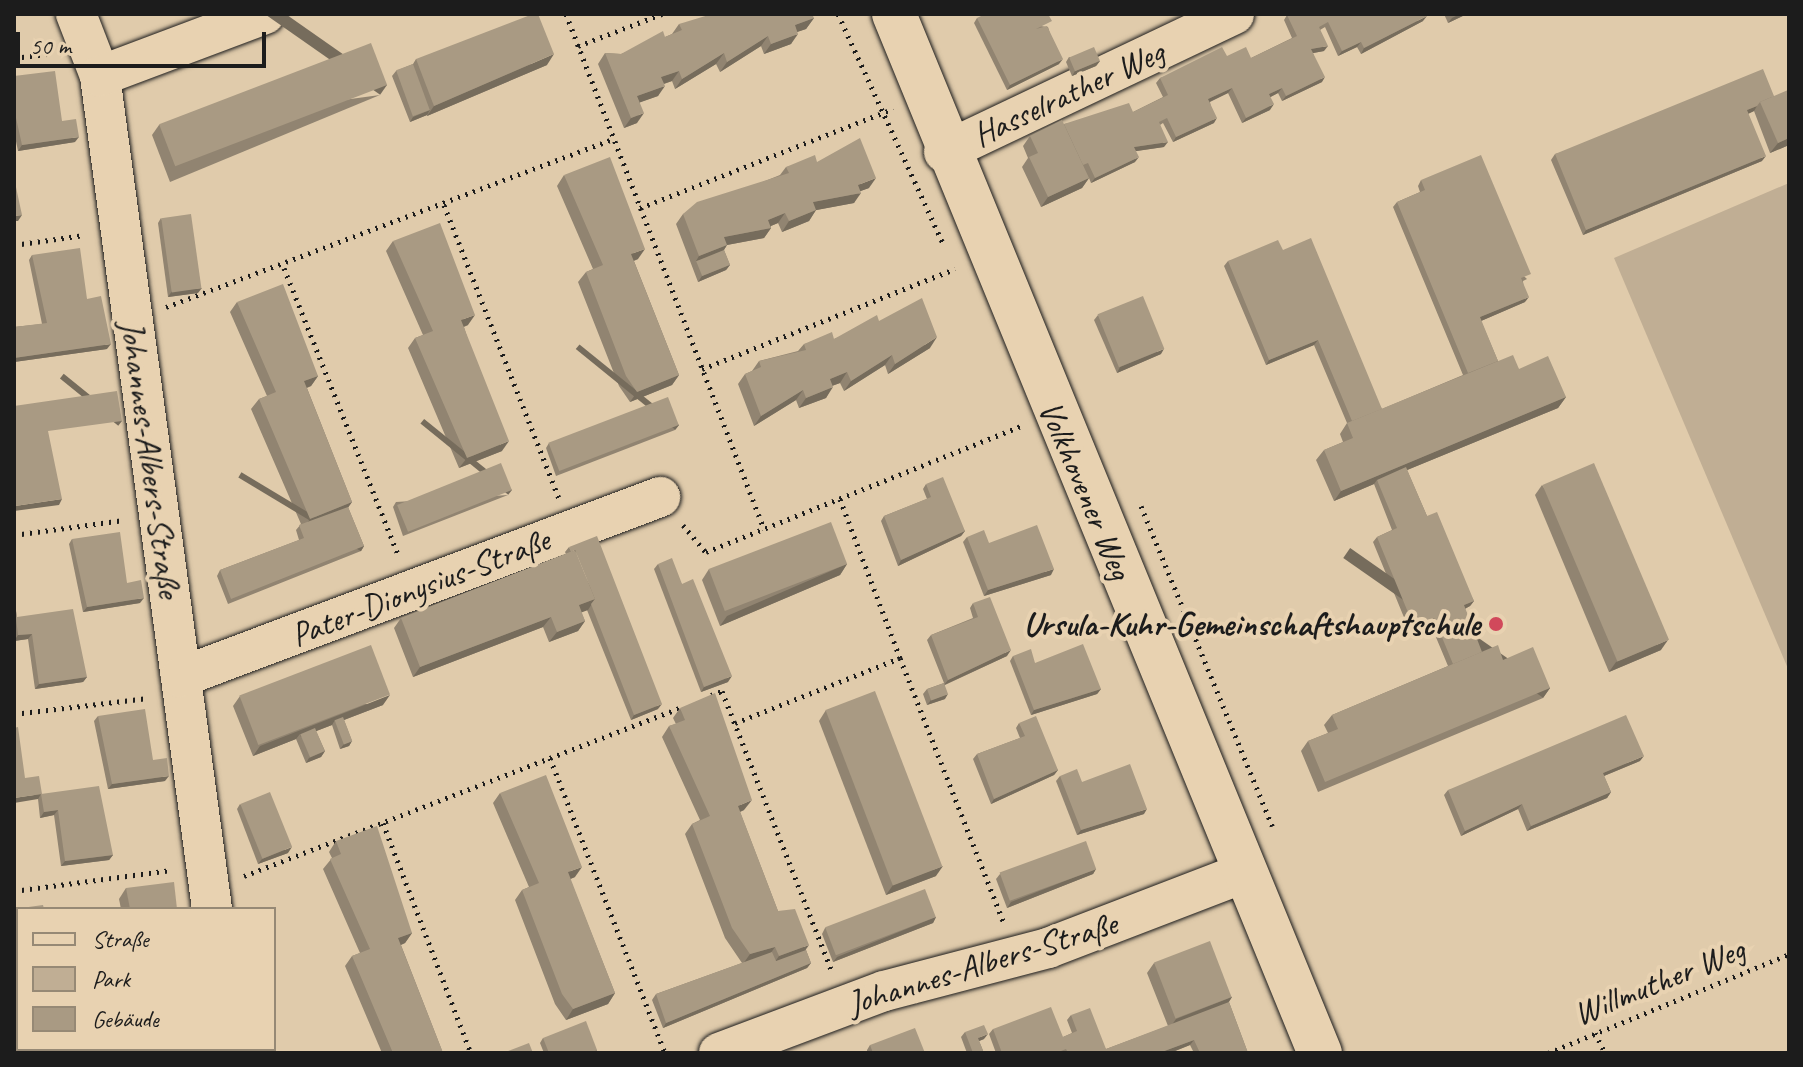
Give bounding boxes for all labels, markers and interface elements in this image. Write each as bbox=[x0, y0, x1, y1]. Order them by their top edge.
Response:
scale bar bbox=[20, 16, 270, 66]
text: 50 m bbox=[30, 31, 71, 61]
street label: Hasselrather Weg bbox=[966, 31, 1170, 155]
street label: Johannes-Albers-Straße bbox=[111, 318, 191, 600]
street label: Volkhovener Weg bbox=[1030, 394, 1142, 586]
street label: Pater-Dionysius-Straße bbox=[285, 519, 555, 655]
place label: Ursula-Kuhr-Gemeinschaftshauptschule bbox=[1023, 604, 1480, 644]
marker: Ursula-Kuhr-Gemeinschaftshauptschule bbox=[1487, 615, 1505, 633]
street label: Johannes-Albers-Straße bbox=[842, 903, 1122, 1023]
legend bbox=[16, 907, 276, 1051]
text: Straße bbox=[92, 924, 149, 954]
street label: Willmuther Weg bbox=[1567, 928, 1751, 1034]
text: Park bbox=[92, 964, 130, 994]
text: Gebäude bbox=[92, 1004, 159, 1034]

